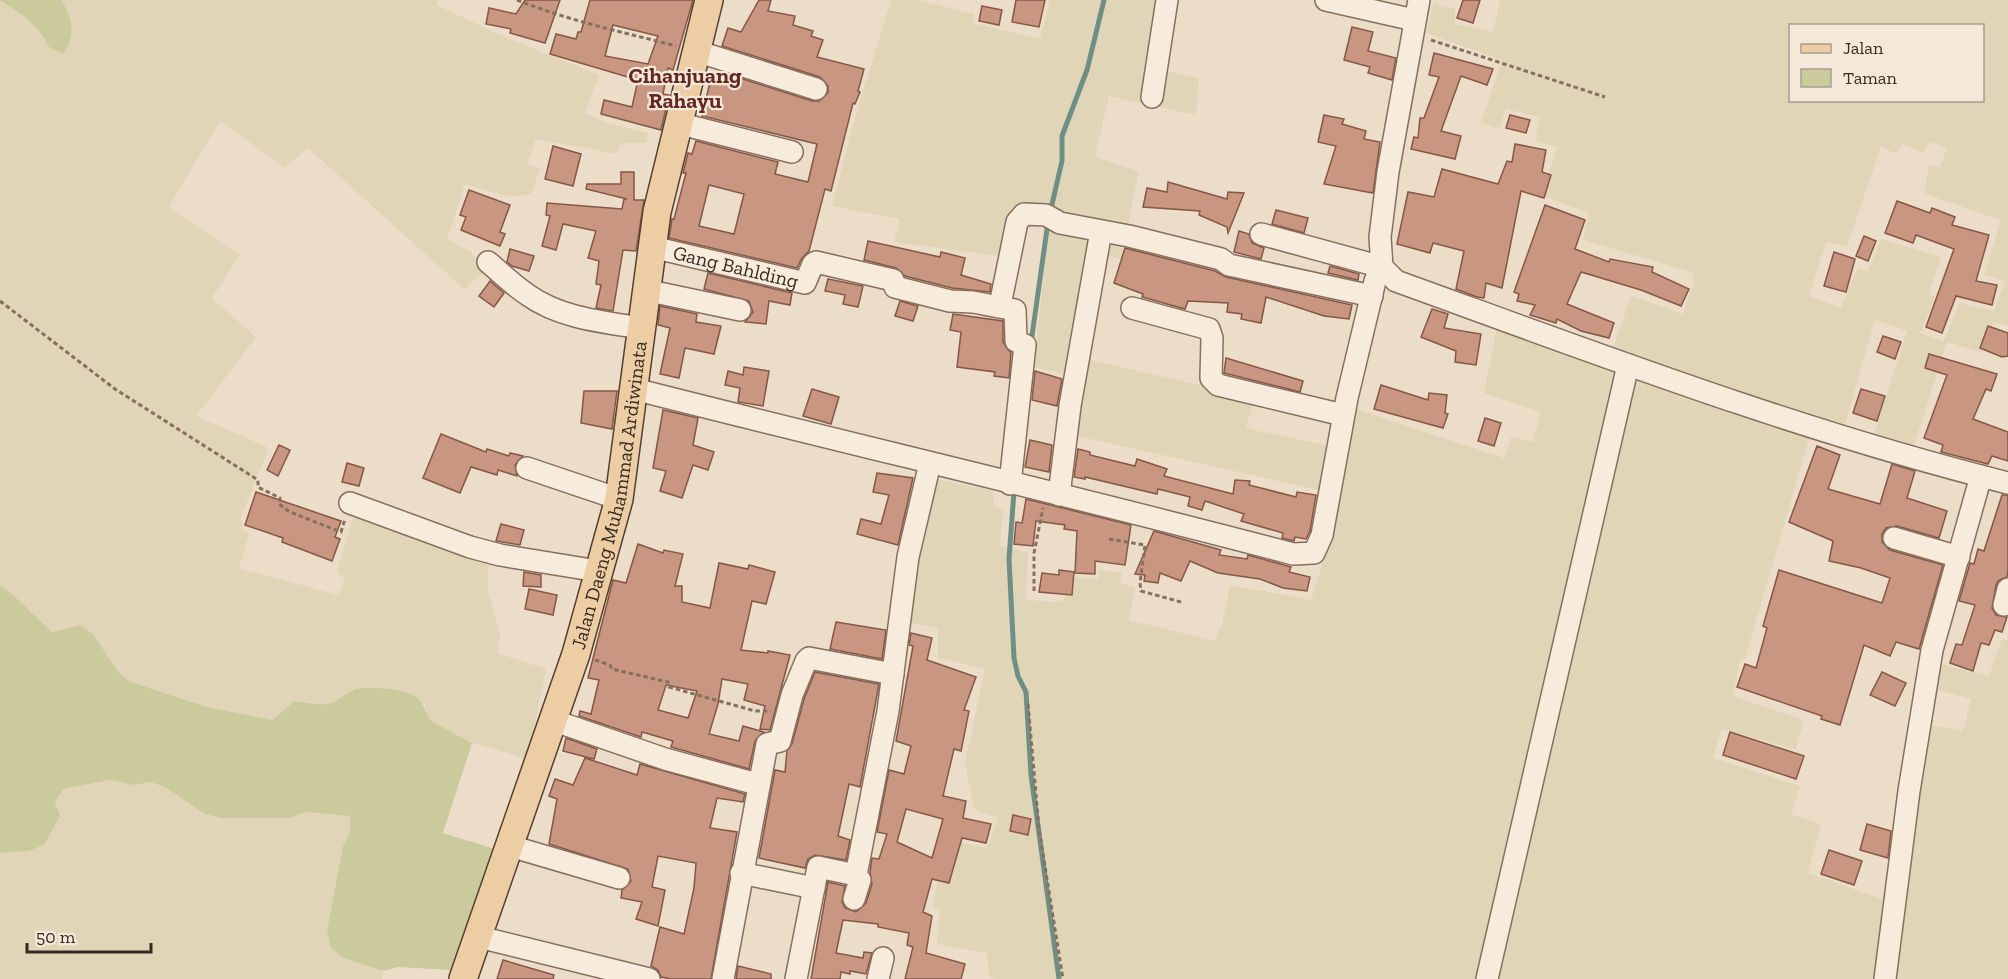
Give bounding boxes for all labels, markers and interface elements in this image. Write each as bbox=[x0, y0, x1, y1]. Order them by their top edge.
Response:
legend bbox=[1789, 24, 1984, 102]
text: Jalan bbox=[1843, 37, 1884, 59]
district label: Cihanjuang Rahayu bbox=[629, 62, 742, 114]
text: Taman bbox=[1843, 67, 1898, 89]
street label: Gang Bahlding bbox=[671, 240, 801, 293]
street label: Jalan Daeng Muhammad Ardiwinata bbox=[566, 339, 652, 652]
scale bar bbox=[27, 916, 152, 954]
text: 50 m bbox=[36, 926, 76, 948]

